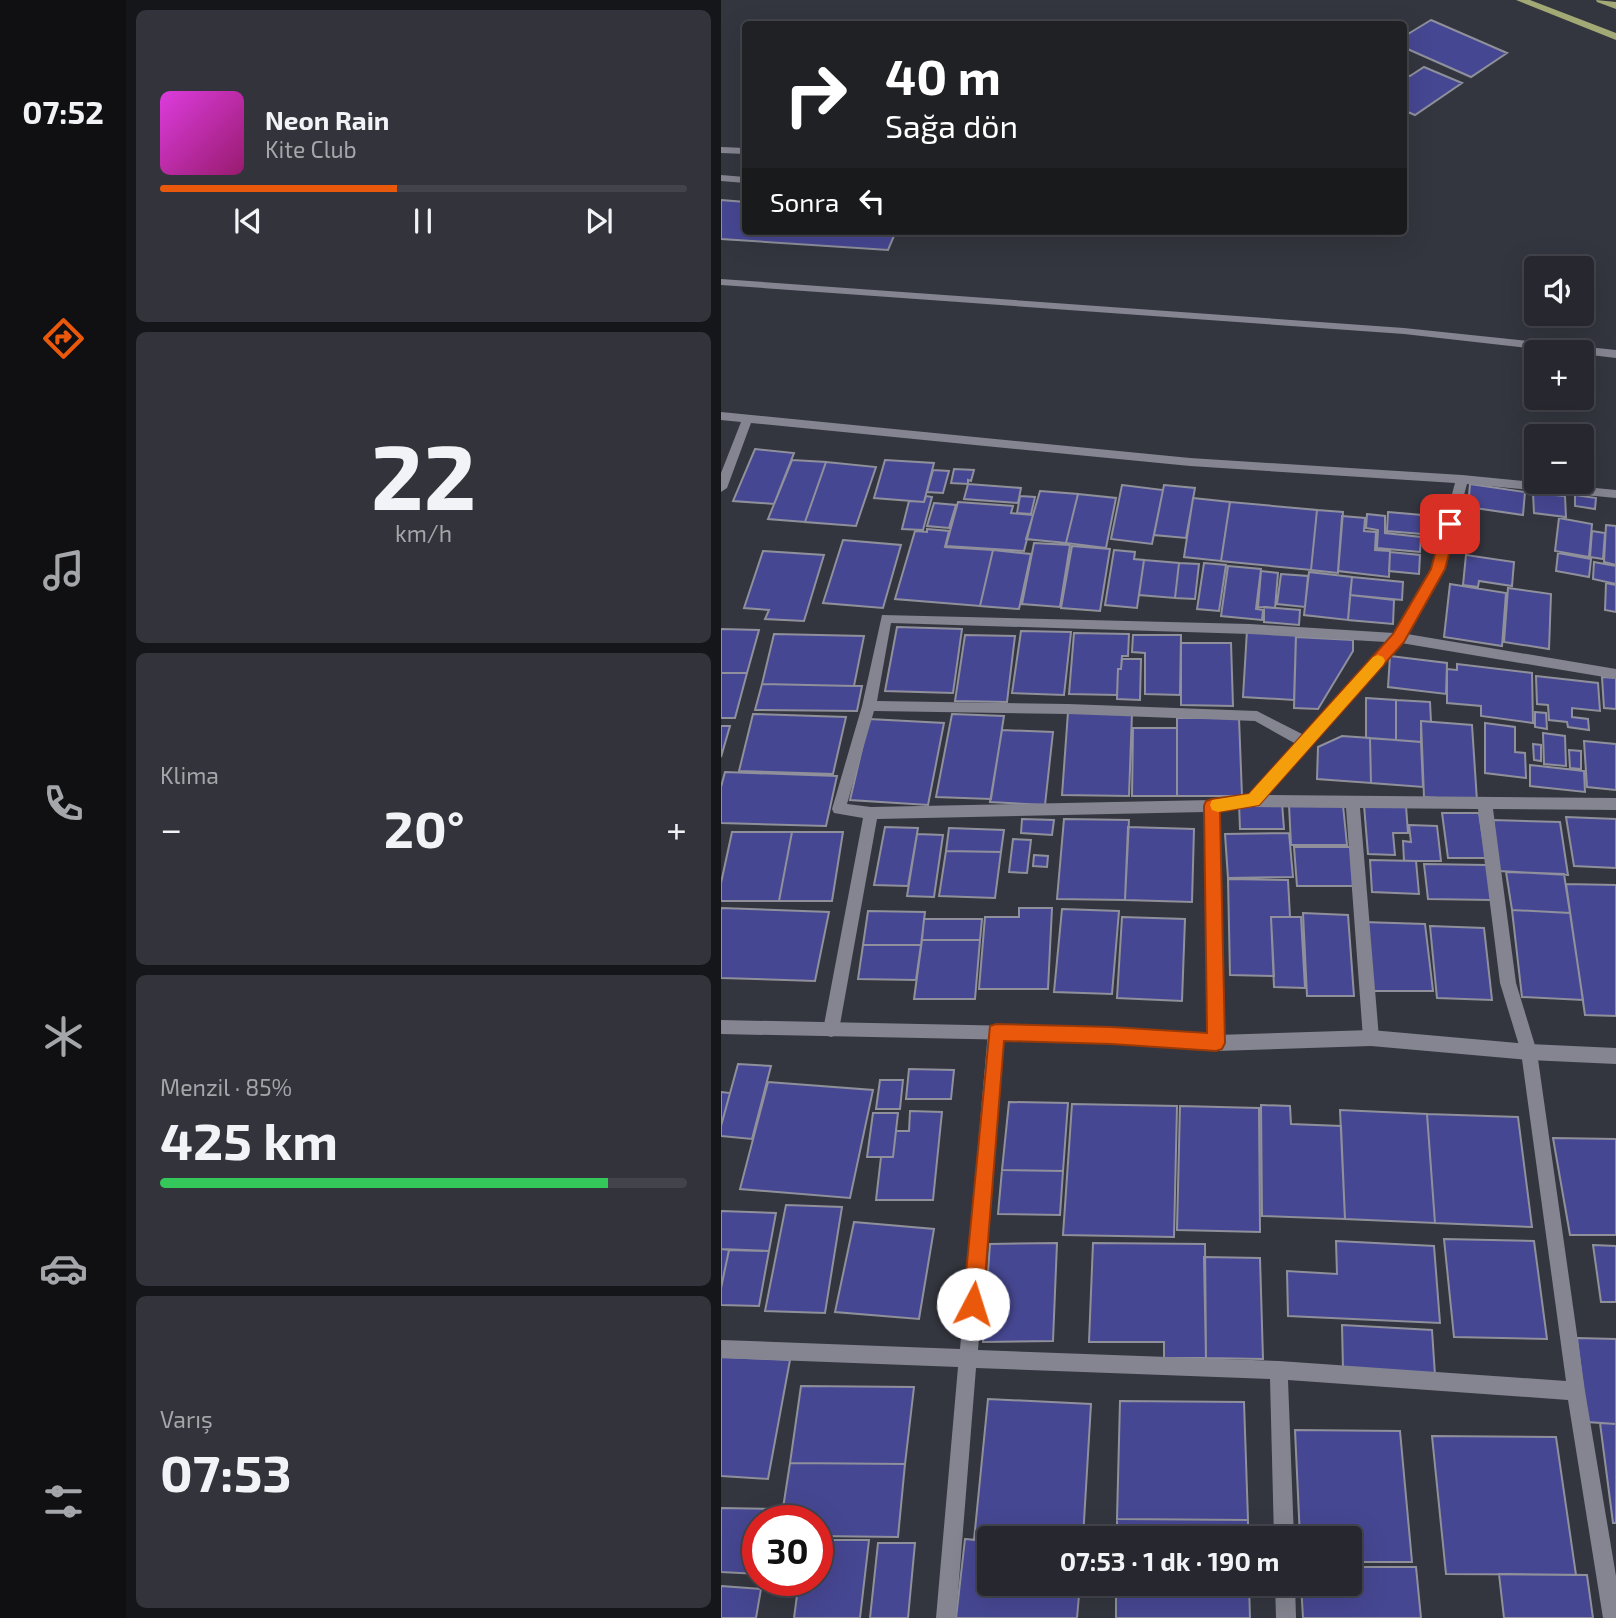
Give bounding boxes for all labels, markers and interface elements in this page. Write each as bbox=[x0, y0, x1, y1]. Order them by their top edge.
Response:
text: 40 m bbox=[885, 46, 1001, 105]
icon: right bbox=[770, 49, 861, 140]
text: 07:52 bbox=[22, 92, 104, 130]
text: Neon Rain bbox=[265, 104, 390, 135]
text: Sağa dön bbox=[885, 106, 1018, 144]
text: Kite Club bbox=[265, 135, 357, 163]
icon: left bbox=[853, 182, 891, 220]
text: Sonra bbox=[770, 186, 839, 217]
icon: previous bbox=[229, 202, 267, 240]
icon: pause bbox=[404, 202, 442, 240]
icon: next bbox=[580, 202, 618, 240]
map controls bbox=[1524, 256, 1594, 494]
button: sound bbox=[1524, 256, 1594, 326]
icon: directions bbox=[39, 314, 88, 363]
button: + bbox=[1524, 340, 1594, 410]
text: 22 bbox=[371, 419, 476, 528]
button: − bbox=[1524, 424, 1594, 494]
pin bbox=[1420, 494, 1480, 554]
icon: arrive bbox=[1431, 505, 1469, 543]
text: km/h bbox=[395, 519, 452, 547]
icon: music bbox=[39, 546, 88, 595]
text: Klima bbox=[160, 761, 219, 789]
icon: phone bbox=[39, 779, 88, 828]
text: 20° bbox=[384, 796, 465, 858]
text: − bbox=[160, 805, 182, 851]
text: + bbox=[666, 805, 687, 851]
icon: climate bbox=[39, 1012, 88, 1061]
text: Menzil · 85% bbox=[160, 1073, 292, 1101]
text: 425 km bbox=[160, 1108, 338, 1170]
icon: car bbox=[39, 1244, 88, 1293]
position arrow bbox=[936, 1267, 1010, 1341]
text: Varış bbox=[160, 1405, 213, 1433]
text: 07:53 bbox=[160, 1440, 292, 1502]
icon: filters bbox=[39, 1477, 88, 1526]
speed limit sign: 30 bbox=[742, 1505, 833, 1596]
text: 07:53 · 1 dk · 190 m bbox=[1060, 1545, 1279, 1576]

